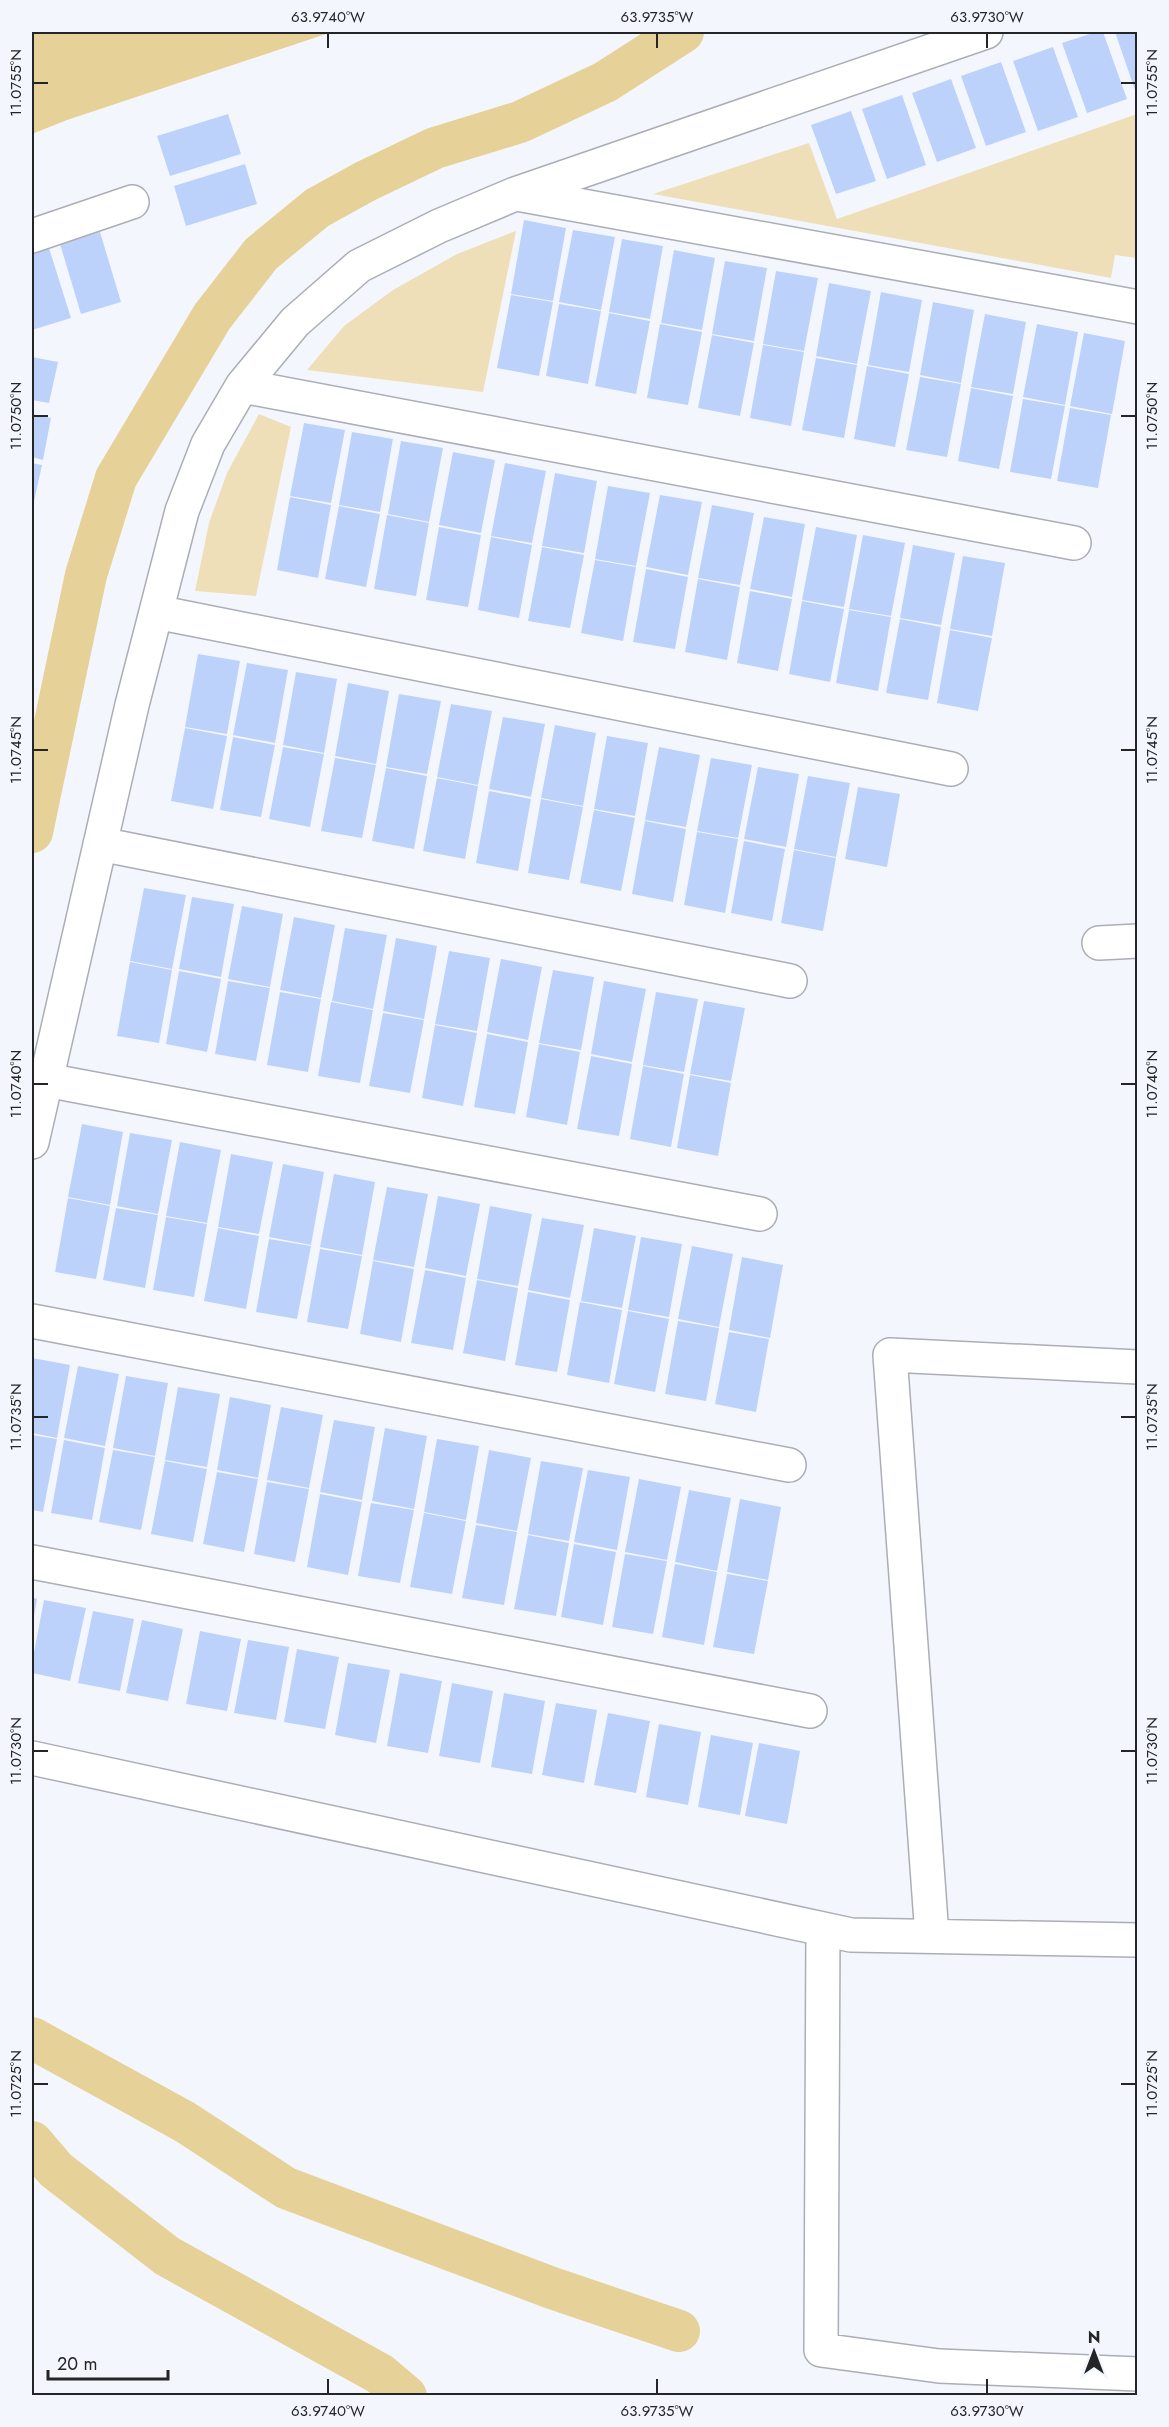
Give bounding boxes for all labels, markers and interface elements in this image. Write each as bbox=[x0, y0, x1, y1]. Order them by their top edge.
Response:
text: 63.9740°W bbox=[291, 6, 365, 28]
text: 63.9735°W bbox=[621, 6, 694, 28]
text: 63.9730°W bbox=[950, 6, 1024, 28]
text: 11.0755°N bbox=[5, 49, 27, 117]
text: 11.0755°N bbox=[1141, 49, 1163, 117]
text: 11.0750°N bbox=[5, 382, 27, 450]
text: 11.0750°N bbox=[1141, 382, 1163, 450]
text: 11.0745°N bbox=[5, 716, 27, 784]
text: 11.0745°N bbox=[1141, 716, 1163, 784]
text: 11.0740°N bbox=[5, 1050, 27, 1118]
text: 11.0740°N bbox=[1141, 1050, 1163, 1118]
text: 11.0735°N bbox=[5, 1383, 27, 1451]
text: 11.0735°N bbox=[1141, 1383, 1163, 1451]
text: 11.0730°N bbox=[5, 1717, 27, 1785]
text: 11.0730°N bbox=[1141, 1717, 1163, 1785]
text: 11.0725°N bbox=[5, 2050, 27, 2118]
text: 11.0725°N bbox=[1141, 2050, 1163, 2118]
north arrow bbox=[1064, 2322, 1124, 2382]
text: N bbox=[1088, 2326, 1100, 2349]
scale bar bbox=[48, 2343, 168, 2381]
text: 20 m bbox=[57, 2351, 97, 2377]
text: 63.9740°W bbox=[291, 2400, 365, 2422]
text: 63.9735°W bbox=[621, 2400, 694, 2422]
text: 63.9730°W bbox=[950, 2400, 1024, 2422]

